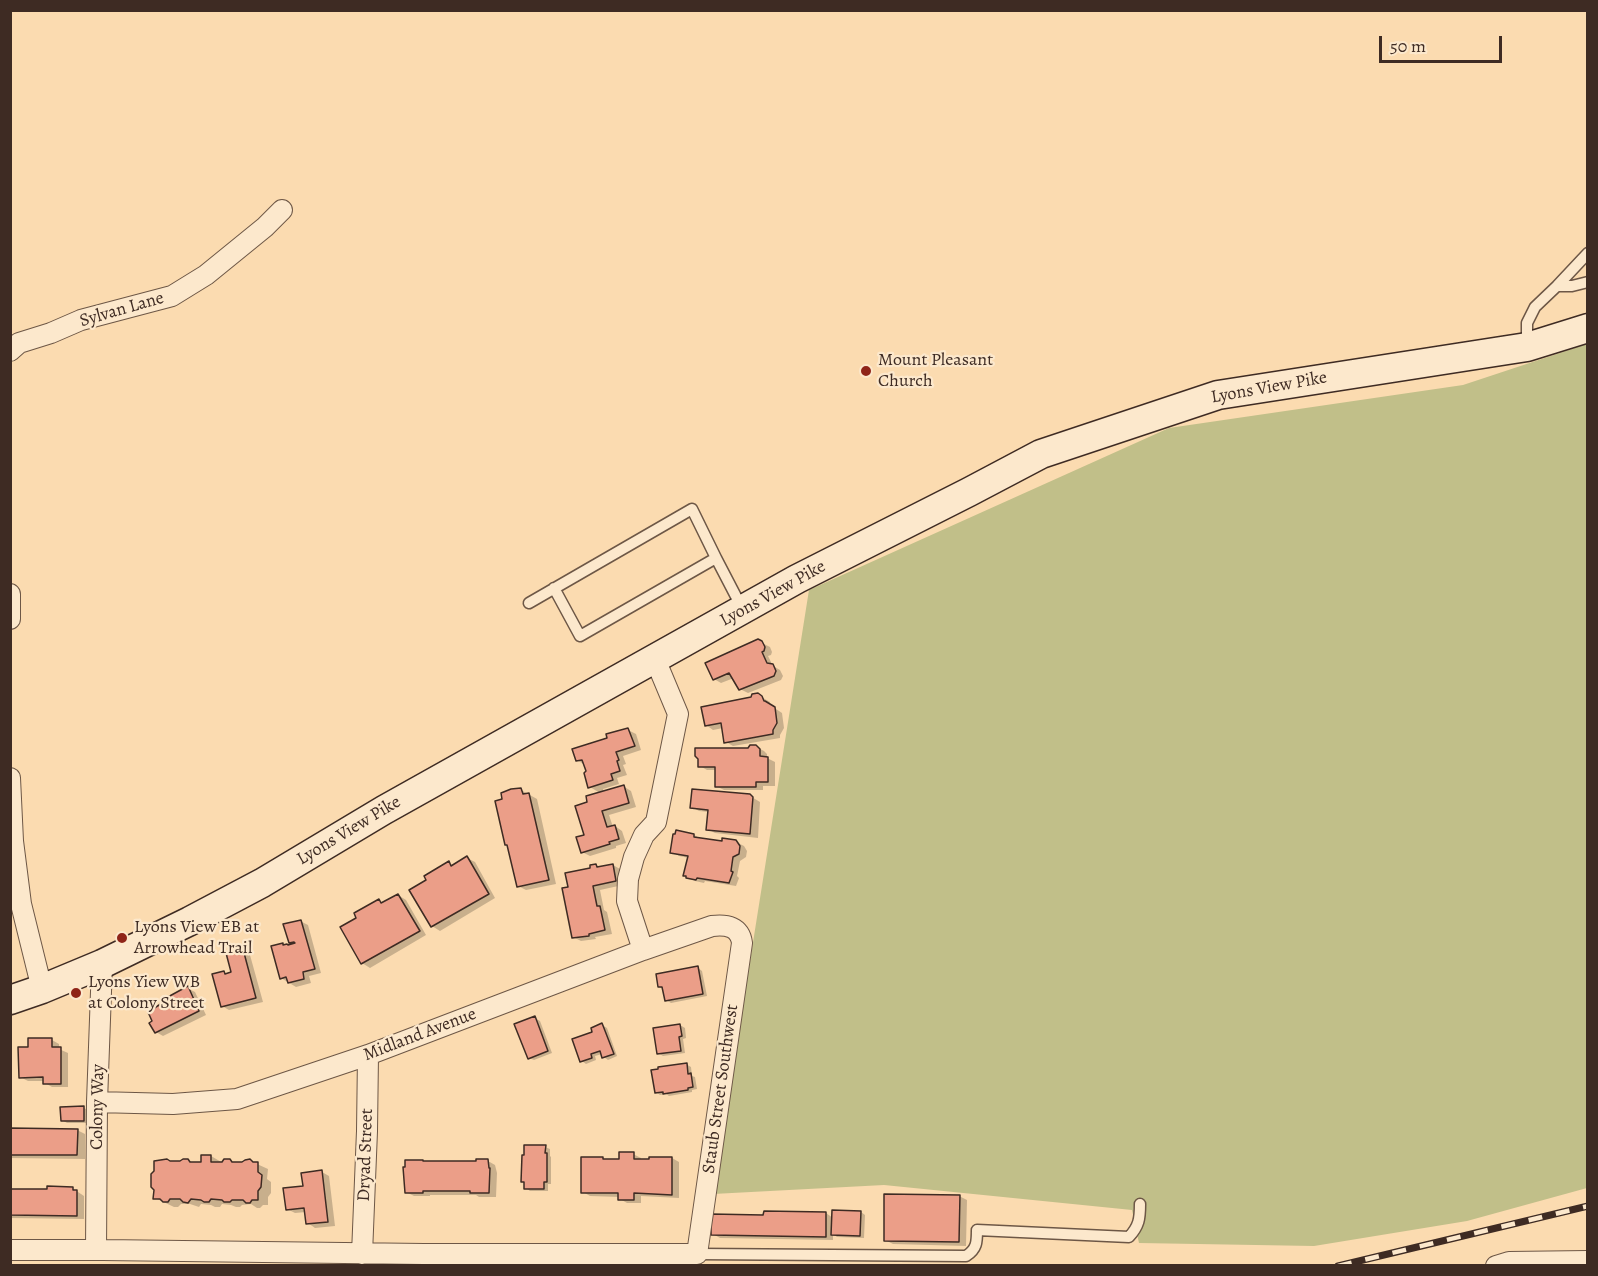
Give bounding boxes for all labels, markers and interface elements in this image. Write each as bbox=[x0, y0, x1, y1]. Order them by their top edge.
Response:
scale bar bbox=[1382, 24, 1505, 62]
text: 50 m bbox=[1390, 34, 1426, 58]
street label: Sylvan Lane bbox=[77, 288, 167, 332]
place label: Mount Pleasant Church bbox=[878, 350, 993, 392]
marker: Mount Pleasant Church bbox=[859, 364, 873, 378]
street label: Lyons View Pike bbox=[1209, 367, 1329, 409]
street label: Lyons View Pike bbox=[716, 556, 830, 632]
street label: Lyons View Pike bbox=[293, 792, 405, 870]
place label: Lyons View EB at Arrowhead Trail bbox=[134, 917, 259, 960]
marker: Lyons View EB at Arrowhead Trail bbox=[115, 931, 129, 945]
place label: Lyons Yiew WB at Colony Street bbox=[88, 972, 204, 1014]
marker: Lyons Yiew WB at Colony Street bbox=[69, 986, 83, 1000]
street label: Staub Street Southwest bbox=[698, 1003, 744, 1175]
street label: Midland Avenue bbox=[360, 1004, 480, 1066]
street label: Colony Way bbox=[86, 1064, 110, 1150]
street label: Dryad Street bbox=[354, 1108, 378, 1202]

